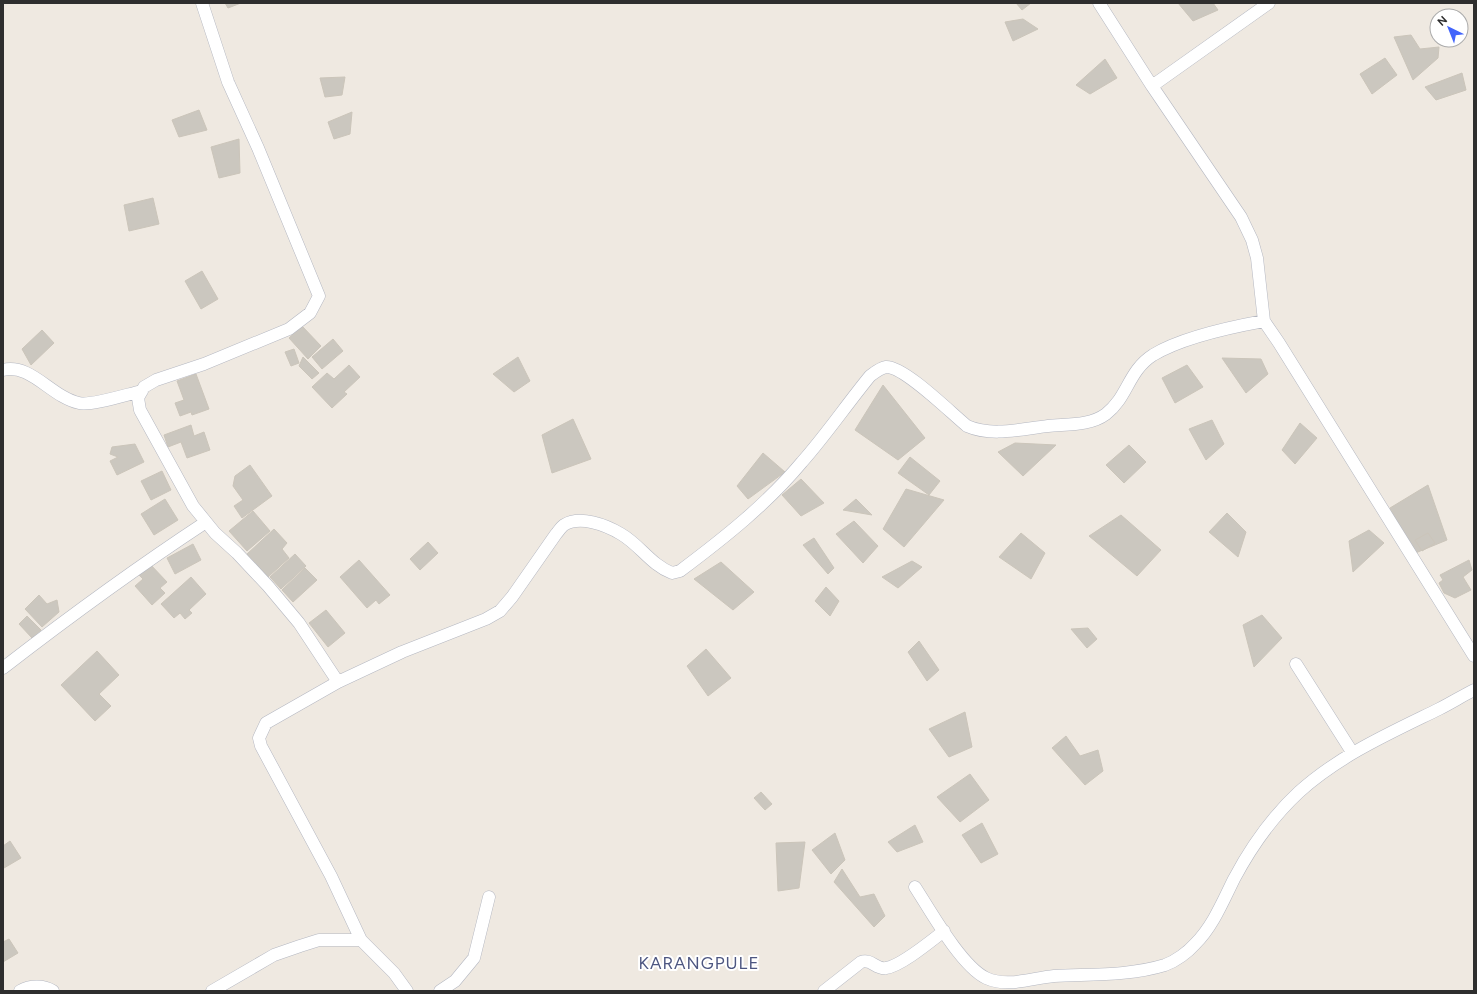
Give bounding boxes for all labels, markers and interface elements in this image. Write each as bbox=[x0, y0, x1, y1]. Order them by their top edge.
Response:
north arrow bbox=[1429, 8, 1469, 48]
text: N bbox=[1435, 13, 1450, 29]
district label: KARANGPULE bbox=[639, 953, 759, 973]

